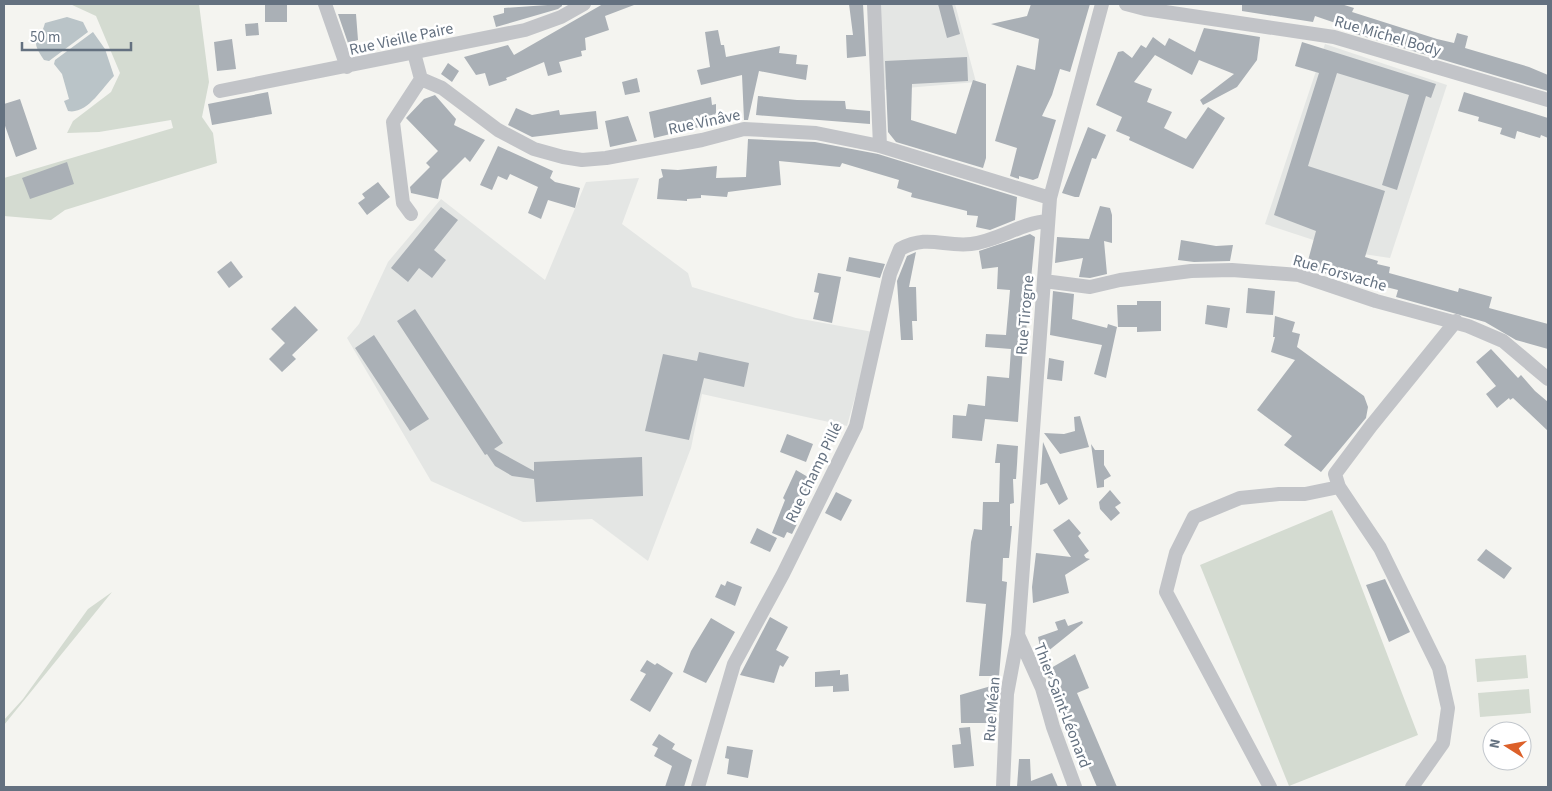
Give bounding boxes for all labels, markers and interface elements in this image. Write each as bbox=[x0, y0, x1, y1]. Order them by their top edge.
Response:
street label: Rue Michel Body bbox=[1332, 10, 1444, 62]
street label: Rue Vieille Paire bbox=[347, 17, 455, 61]
scale bar bbox=[22, 20, 131, 52]
text: 50 m bbox=[30, 27, 60, 48]
street label: Rue Vinâve bbox=[666, 104, 742, 140]
street label: Rue Forsvache bbox=[1290, 249, 1389, 297]
street label: Rue Tirogne bbox=[1011, 274, 1039, 356]
street label: Rue Champ Pillé bbox=[780, 418, 848, 526]
street label: Thier Saint-Léonard bbox=[1028, 640, 1096, 771]
street label: Rue Méan bbox=[978, 676, 1006, 742]
north arrow bbox=[1482, 721, 1532, 771]
text: N bbox=[1485, 737, 1506, 750]

